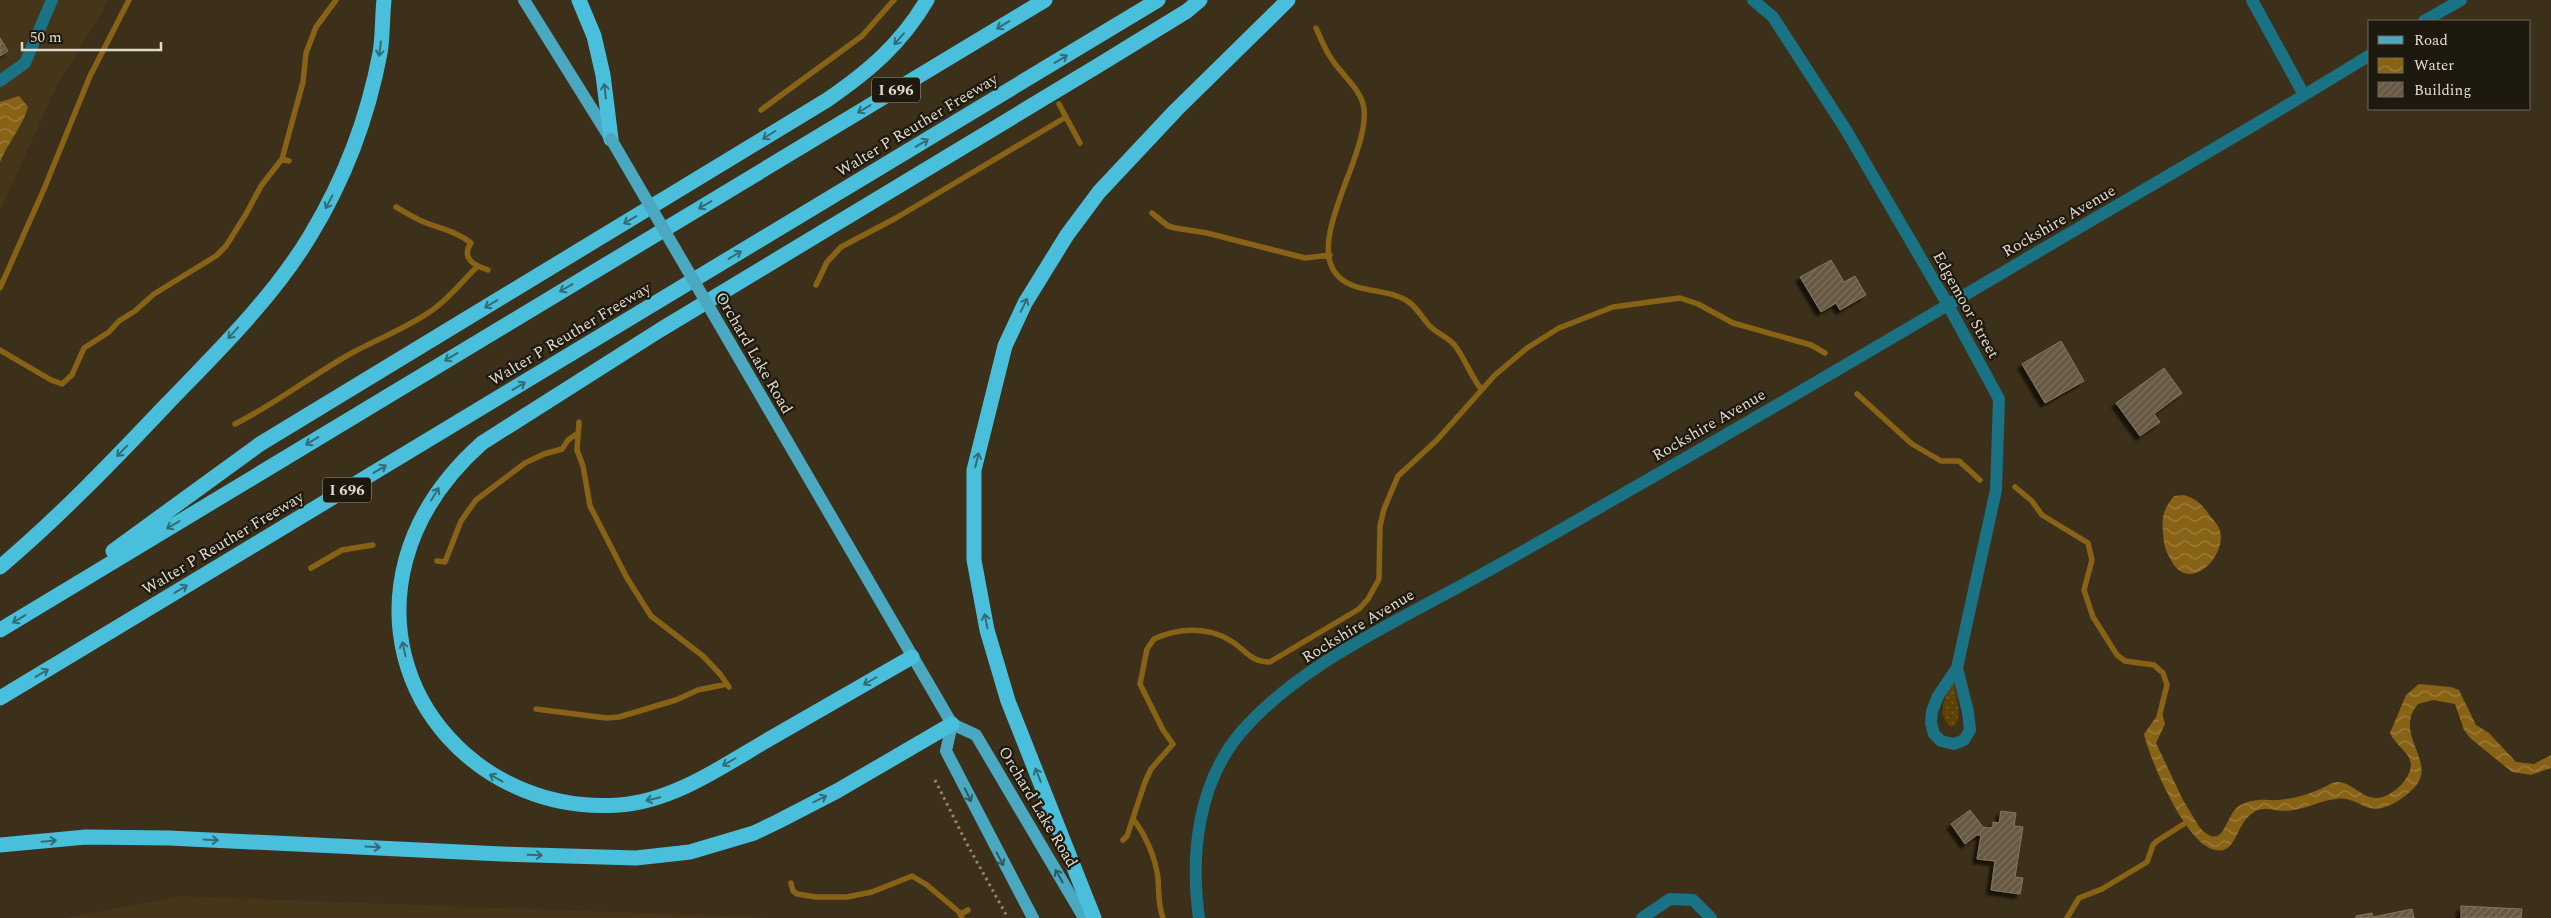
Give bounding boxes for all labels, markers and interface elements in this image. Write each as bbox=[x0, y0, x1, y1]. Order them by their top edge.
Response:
scale bar bbox=[22, 20, 161, 52]
legend bbox=[2368, 20, 2531, 110]
one-way arrow bbox=[996, 21, 1010, 31]
text: 50 m bbox=[30, 26, 62, 49]
text: Road bbox=[2414, 29, 2448, 52]
one-way arrow bbox=[893, 33, 905, 46]
one-way arrow bbox=[375, 40, 385, 56]
one-way arrow bbox=[1053, 53, 1067, 63]
text: Water bbox=[2414, 54, 2454, 77]
street label: Walter P Reuther Freeway bbox=[832, 66, 1004, 183]
road number: I 696 bbox=[872, 78, 920, 102]
text: Building bbox=[2414, 79, 2471, 102]
one-way arrow bbox=[600, 83, 610, 99]
one-way arrow bbox=[857, 105, 871, 115]
one-way arrow bbox=[763, 131, 777, 141]
one-way arrow bbox=[914, 137, 928, 147]
street label: Rockshire Avenue bbox=[1998, 179, 2120, 263]
one-way arrow bbox=[323, 194, 333, 209]
one-way arrow bbox=[699, 200, 713, 210]
one-way arrow bbox=[624, 215, 638, 225]
street label: Edgemoor Street bbox=[1927, 247, 2006, 363]
one-way arrow bbox=[727, 250, 741, 260]
street label: Walter P Reuther Freeway bbox=[485, 275, 657, 392]
one-way arrow bbox=[559, 284, 573, 294]
street label: Orchard Lake Road bbox=[709, 287, 799, 419]
one-way arrow bbox=[1020, 298, 1030, 313]
one-way arrow bbox=[485, 299, 499, 309]
one-way arrow bbox=[227, 326, 239, 339]
one-way arrow bbox=[445, 353, 459, 363]
one-way arrow bbox=[512, 380, 526, 390]
street label: Rockshire Avenue bbox=[1648, 383, 1770, 467]
one-way arrow bbox=[306, 437, 320, 447]
one-way arrow bbox=[116, 445, 128, 458]
one-way arrow bbox=[973, 453, 982, 469]
one-way arrow bbox=[373, 464, 387, 474]
road number: I 696 bbox=[323, 478, 371, 502]
street label: Walter P Reuther Freeway bbox=[138, 484, 310, 601]
one-way arrow bbox=[431, 488, 441, 502]
one-way arrow bbox=[167, 521, 181, 531]
street label: Rockshire Avenue bbox=[1297, 583, 1419, 669]
one-way arrow bbox=[173, 584, 187, 594]
one-way arrow bbox=[12, 614, 26, 624]
one-way arrow bbox=[981, 614, 990, 630]
one-way arrow bbox=[399, 642, 409, 658]
one-way arrow bbox=[34, 668, 48, 678]
one-way arrow bbox=[863, 676, 878, 686]
street label: Orchard Lake Road bbox=[992, 742, 1084, 872]
one-way arrow bbox=[723, 758, 737, 768]
one-way arrow bbox=[1033, 768, 1042, 783]
one-way arrow bbox=[489, 772, 504, 782]
one-way arrow bbox=[964, 787, 973, 802]
one-way arrow bbox=[813, 794, 828, 804]
one-way arrow bbox=[645, 795, 661, 804]
one-way arrow bbox=[203, 835, 219, 844]
one-way arrow bbox=[40, 836, 56, 846]
one-way arrow bbox=[365, 843, 381, 852]
one-way arrow bbox=[527, 850, 543, 859]
one-way arrow bbox=[995, 852, 1005, 867]
one-way arrow bbox=[1054, 869, 1064, 883]

